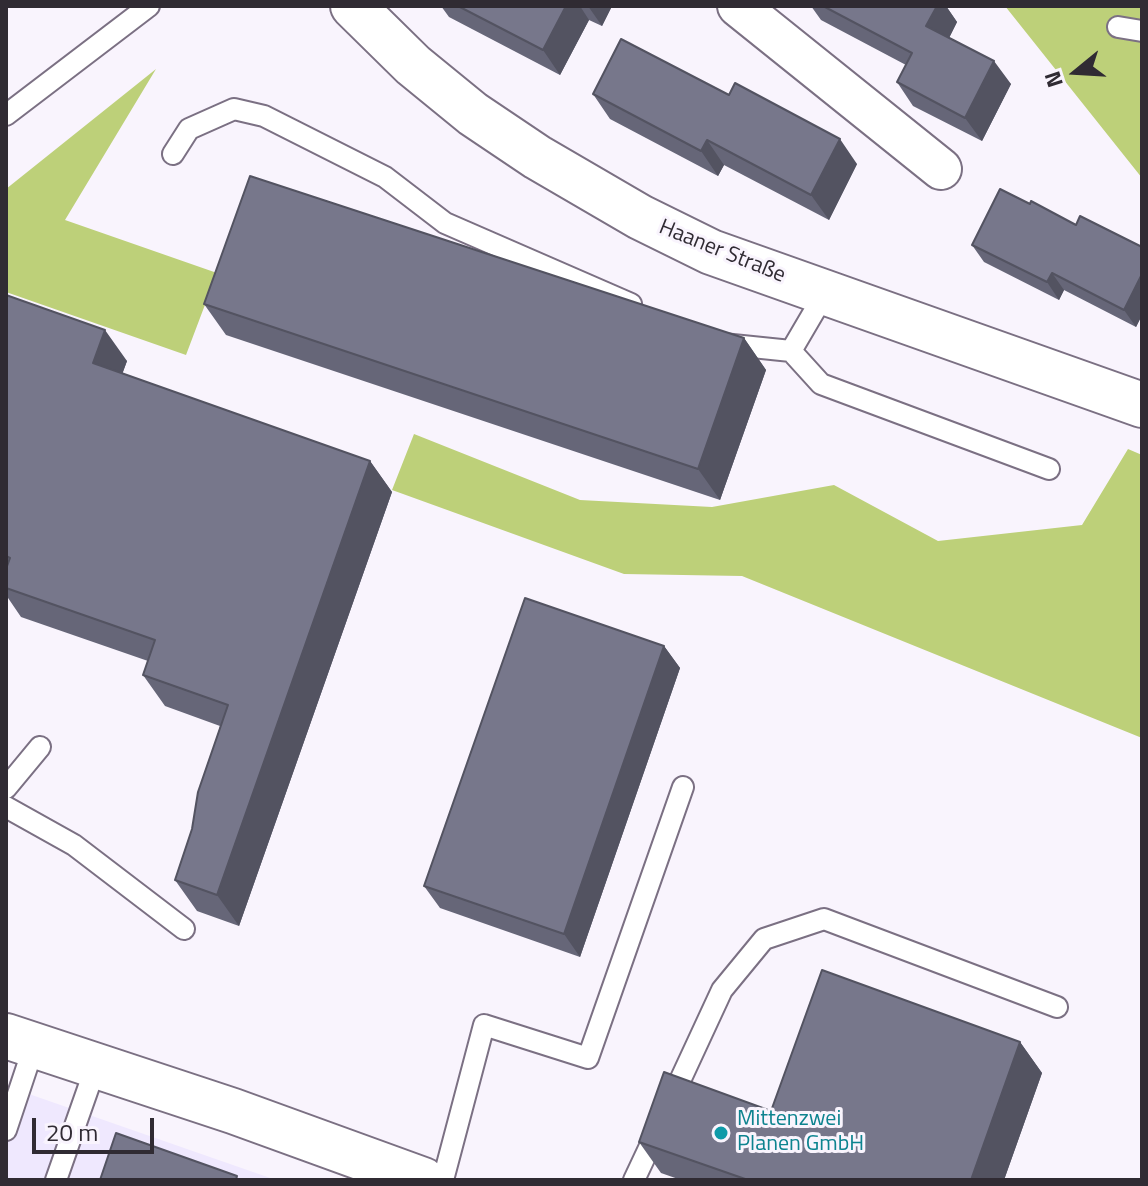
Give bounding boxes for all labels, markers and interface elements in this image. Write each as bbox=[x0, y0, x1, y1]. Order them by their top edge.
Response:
north arrow bbox=[1036, 32, 1116, 112]
text: N bbox=[1035, 67, 1072, 92]
street label: Haaner Straße bbox=[655, 215, 789, 289]
scale bar bbox=[36, 1102, 158, 1152]
place label: Mittenzwei Planen GmbH bbox=[737, 1107, 864, 1158]
text: 20 m bbox=[46, 1114, 98, 1150]
marker: Mittenzwei Planen GmbH bbox=[712, 1124, 730, 1142]

